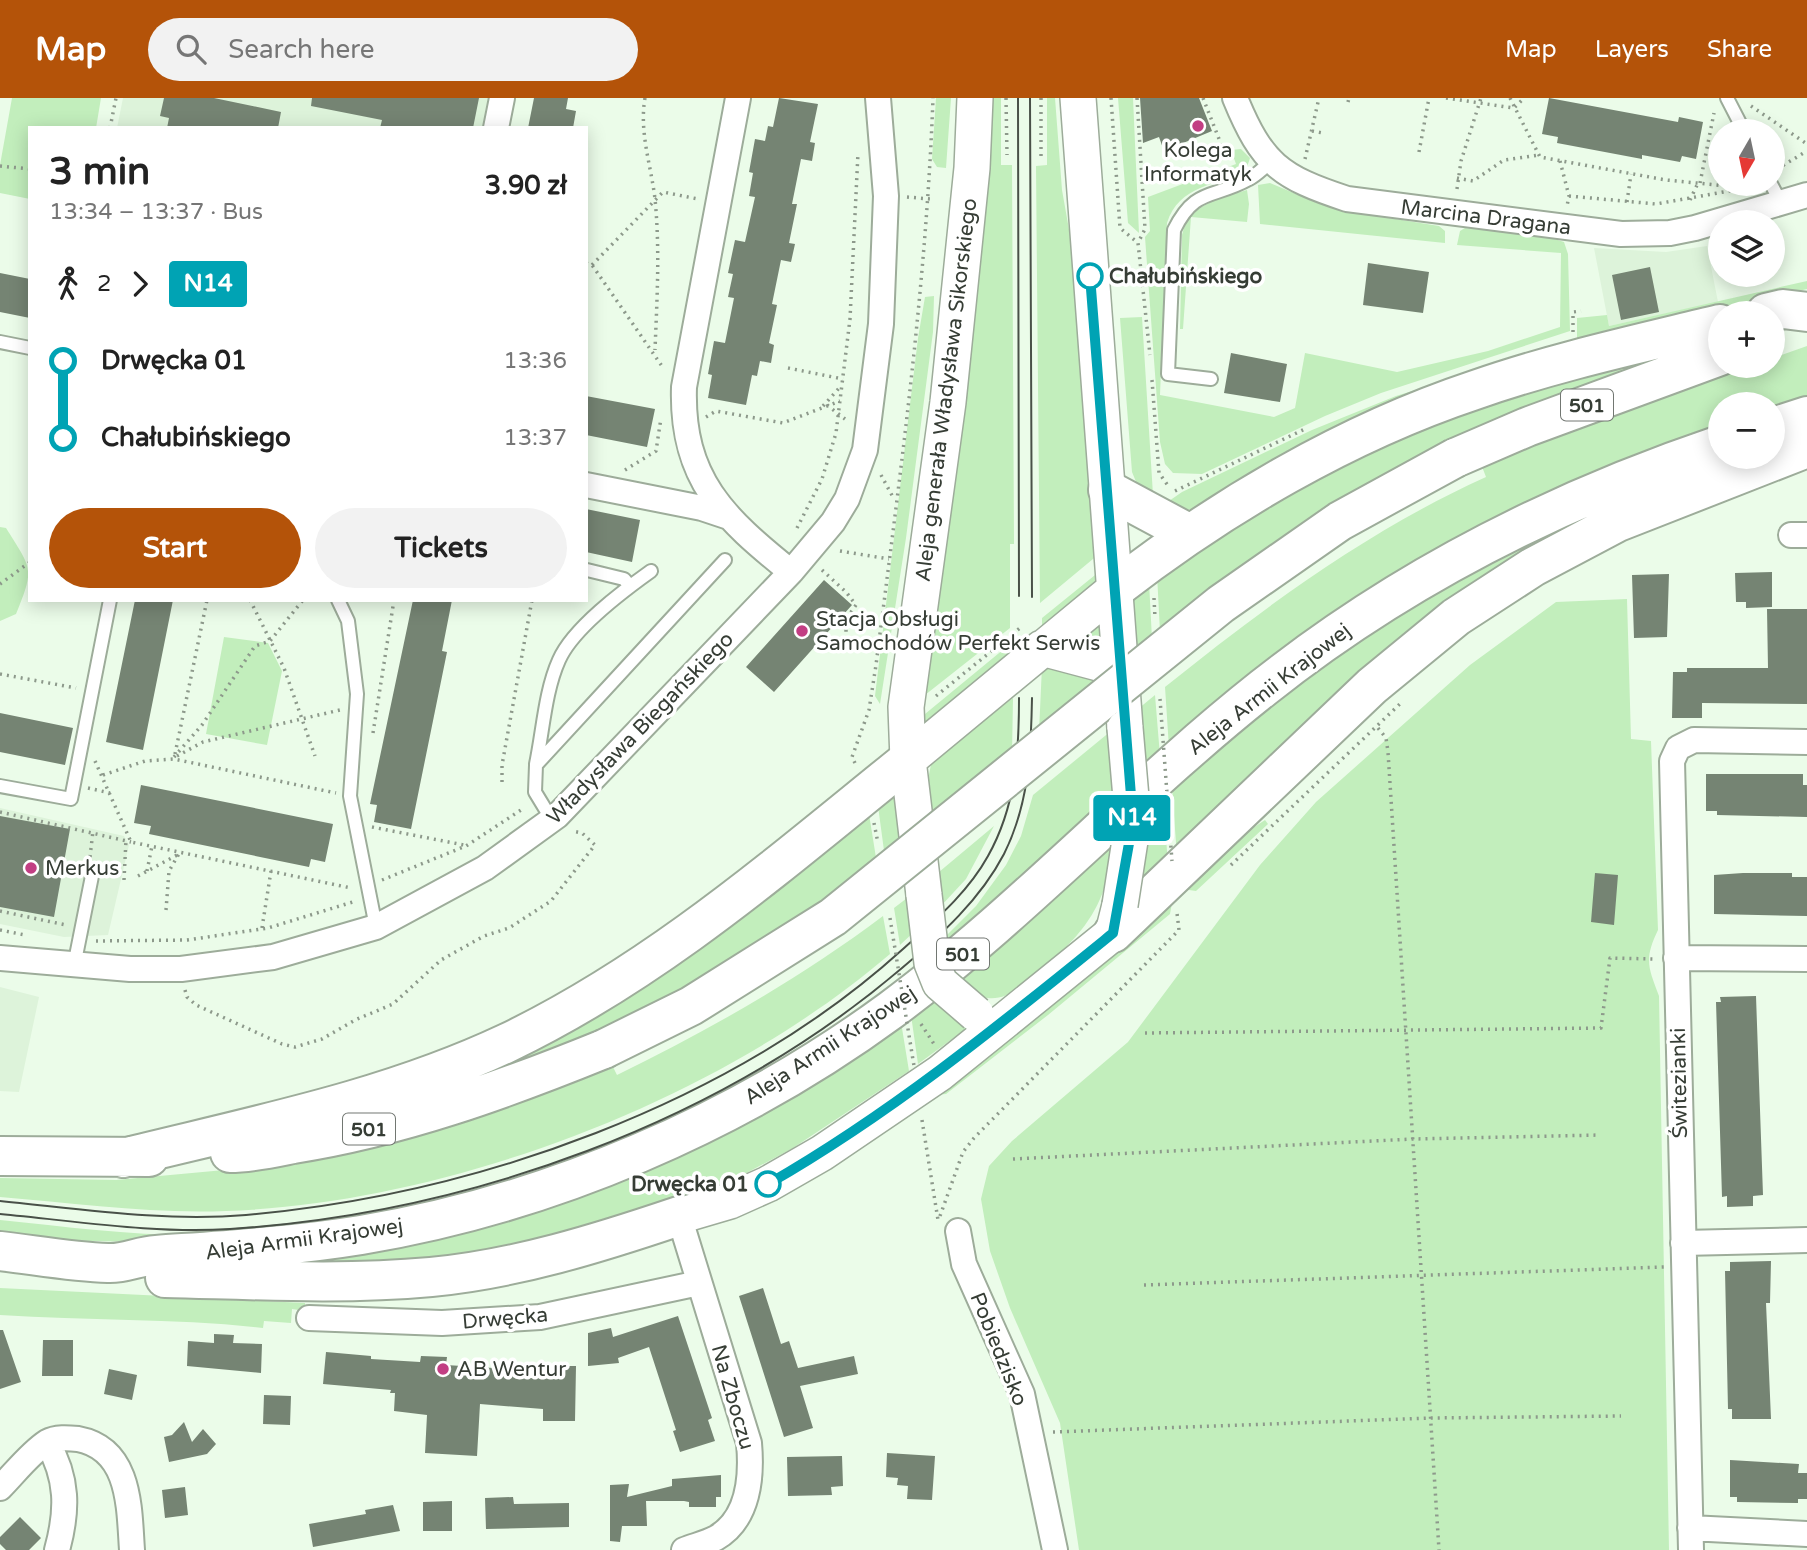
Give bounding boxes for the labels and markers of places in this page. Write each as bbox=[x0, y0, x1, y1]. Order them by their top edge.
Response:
marker: Kolega Informatyk bbox=[1190, 118, 1206, 134]
place label: Kolega Informatyk bbox=[1144, 138, 1252, 187]
marker: Chałubińskiego bbox=[1077, 263, 1103, 289]
place label: Chałubińskiego bbox=[1109, 264, 1263, 289]
place label: Stacja Obsługi Samochodów Perfekt Serwis bbox=[816, 607, 1100, 656]
marker: Stacja Obsługi Samochodów Perfekt Serwis bbox=[794, 623, 810, 639]
place label: Merkus bbox=[45, 856, 119, 881]
marker: Merkus bbox=[23, 860, 39, 876]
marker: Drwęcka 01 bbox=[755, 1171, 781, 1197]
place label: Drwęcka 01 bbox=[631, 1172, 749, 1197]
place label: AB Wentur bbox=[457, 1357, 566, 1382]
marker: AB Wentur bbox=[435, 1361, 451, 1377]

